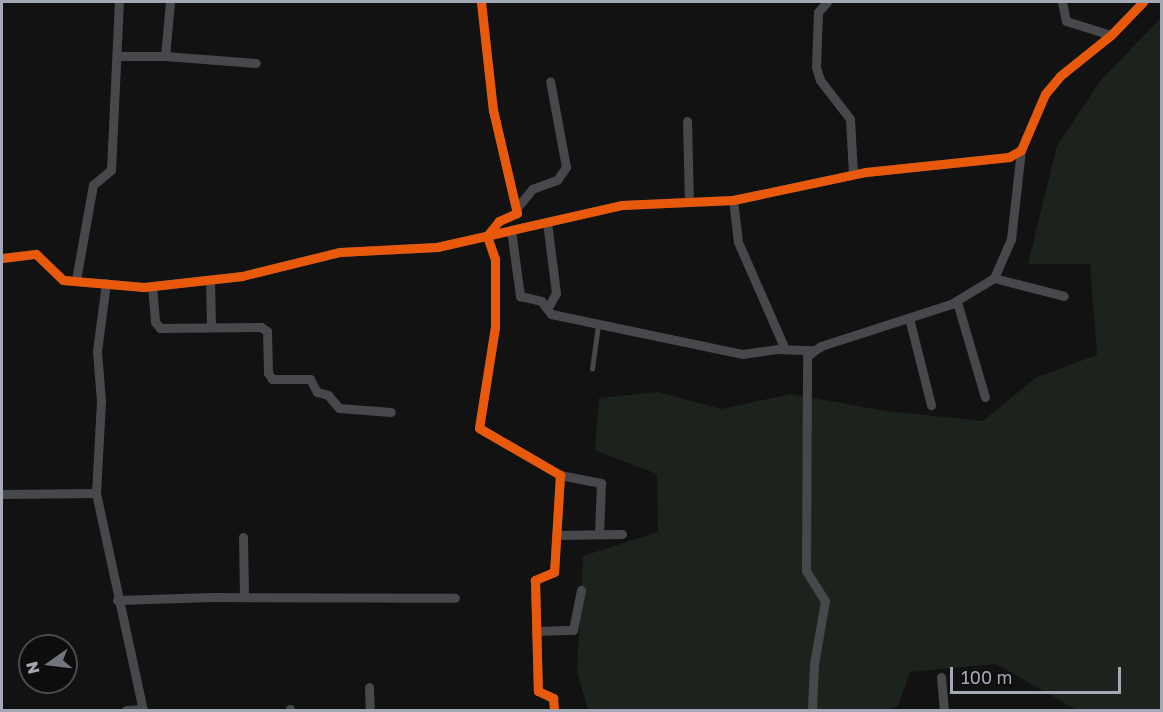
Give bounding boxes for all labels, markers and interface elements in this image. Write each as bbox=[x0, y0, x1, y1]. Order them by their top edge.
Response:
north arrow bbox=[18, 634, 78, 694]
scale bar bbox=[953, 655, 1124, 693]
text: N bbox=[21, 660, 44, 676]
text: 100 m bbox=[961, 666, 1012, 688]

